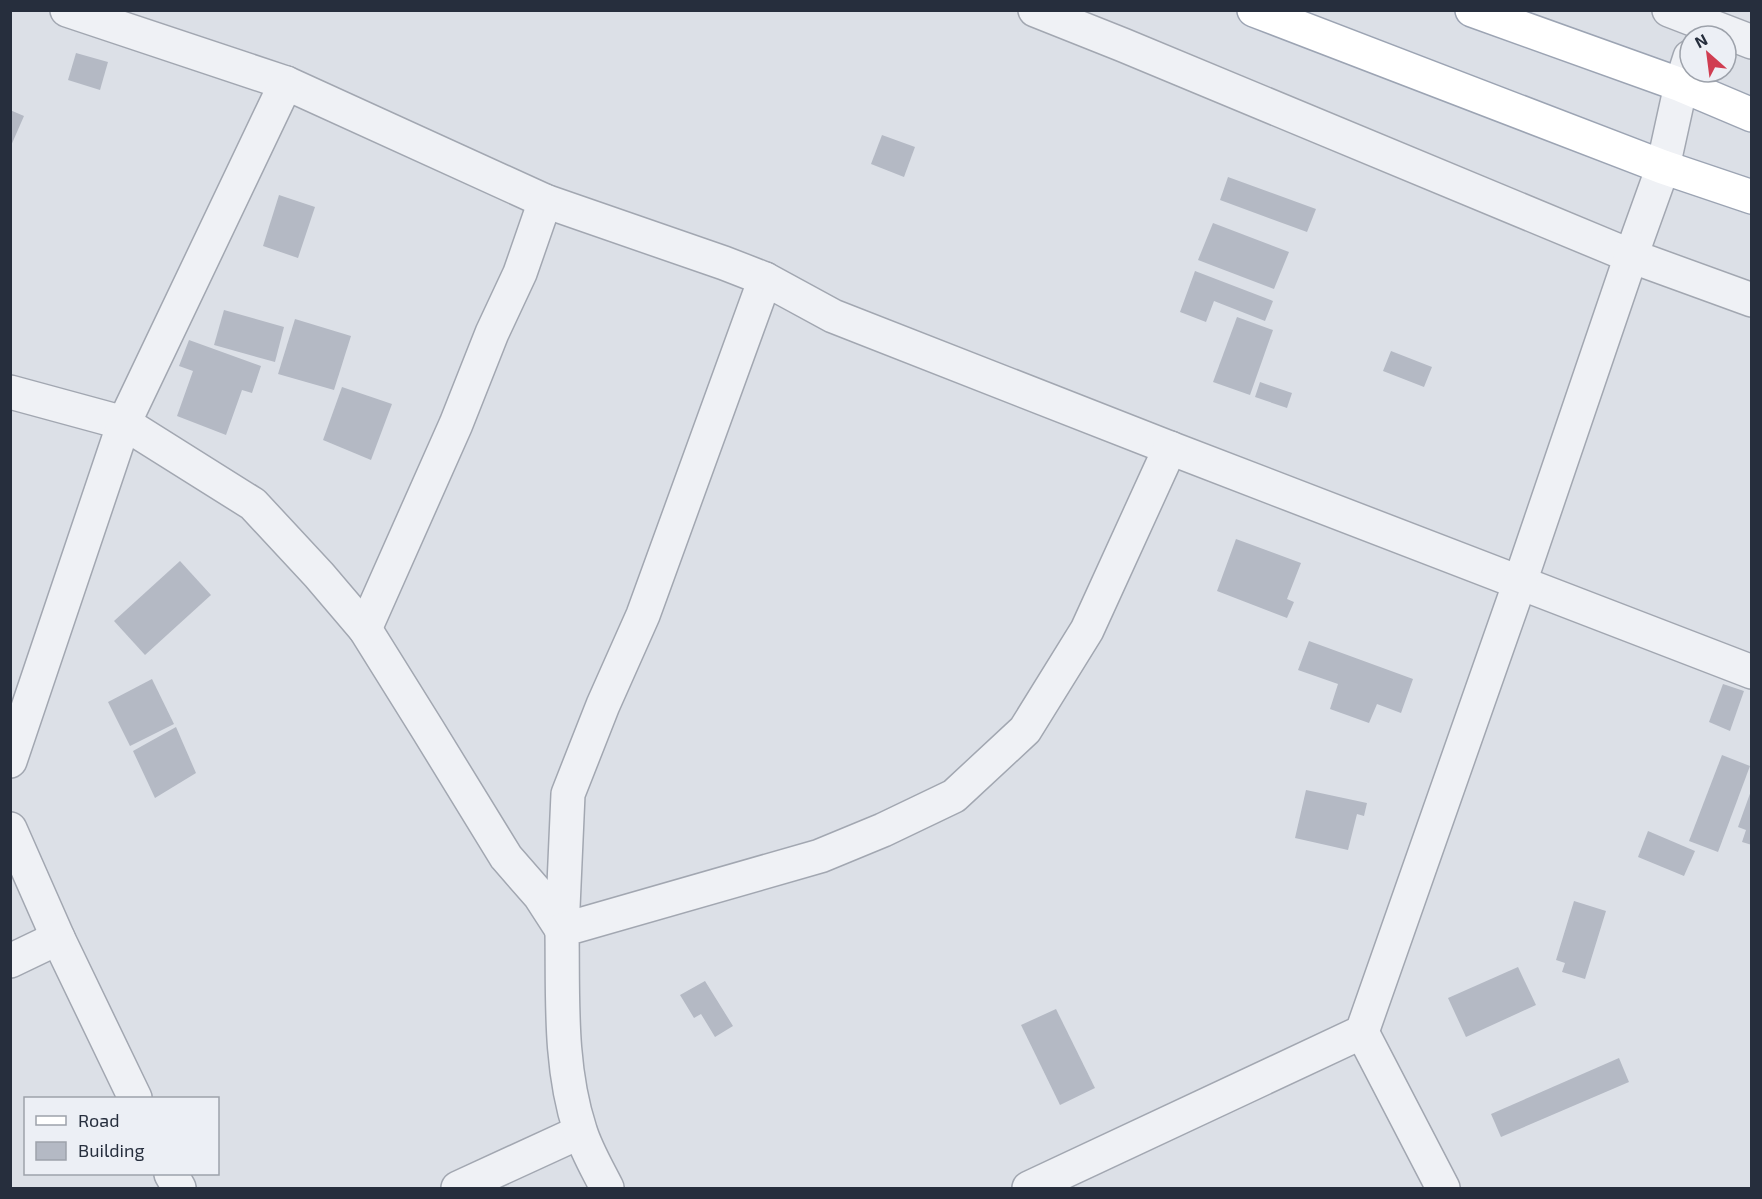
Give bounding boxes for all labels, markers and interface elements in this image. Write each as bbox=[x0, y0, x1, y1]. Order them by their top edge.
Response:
north arrow bbox=[1678, 24, 1738, 84]
text: N bbox=[1691, 29, 1710, 51]
legend bbox=[24, 1097, 219, 1175]
text: Road bbox=[78, 1109, 119, 1131]
text: Building bbox=[78, 1139, 145, 1161]

